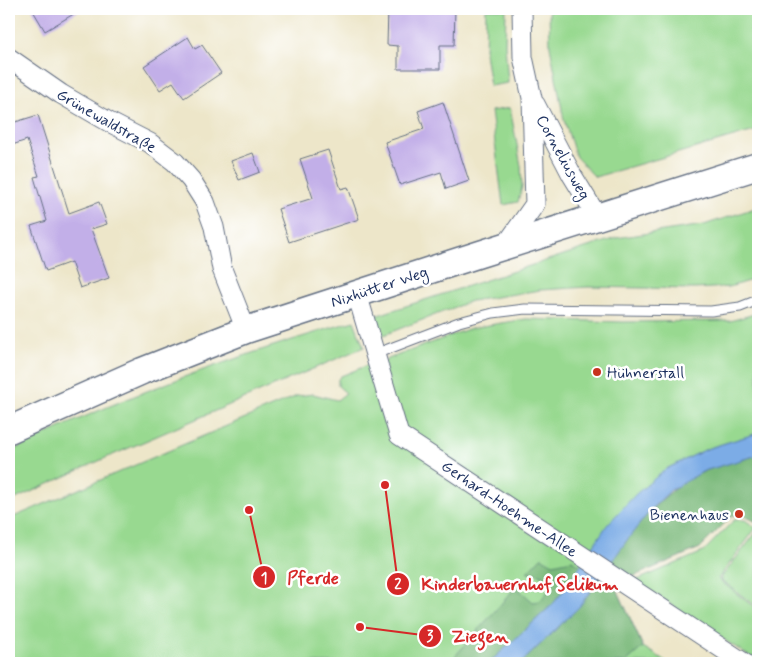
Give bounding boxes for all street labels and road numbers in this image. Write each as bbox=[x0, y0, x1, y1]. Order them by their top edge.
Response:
street label: Grünewaldstraße bbox=[52, 84, 160, 158]
street label: Corneliusweg bbox=[530, 112, 595, 204]
street label: Nixhütter Weg bbox=[328, 262, 431, 314]
street label: Gerhard-Hoehme-Allee bbox=[437, 456, 582, 563]

